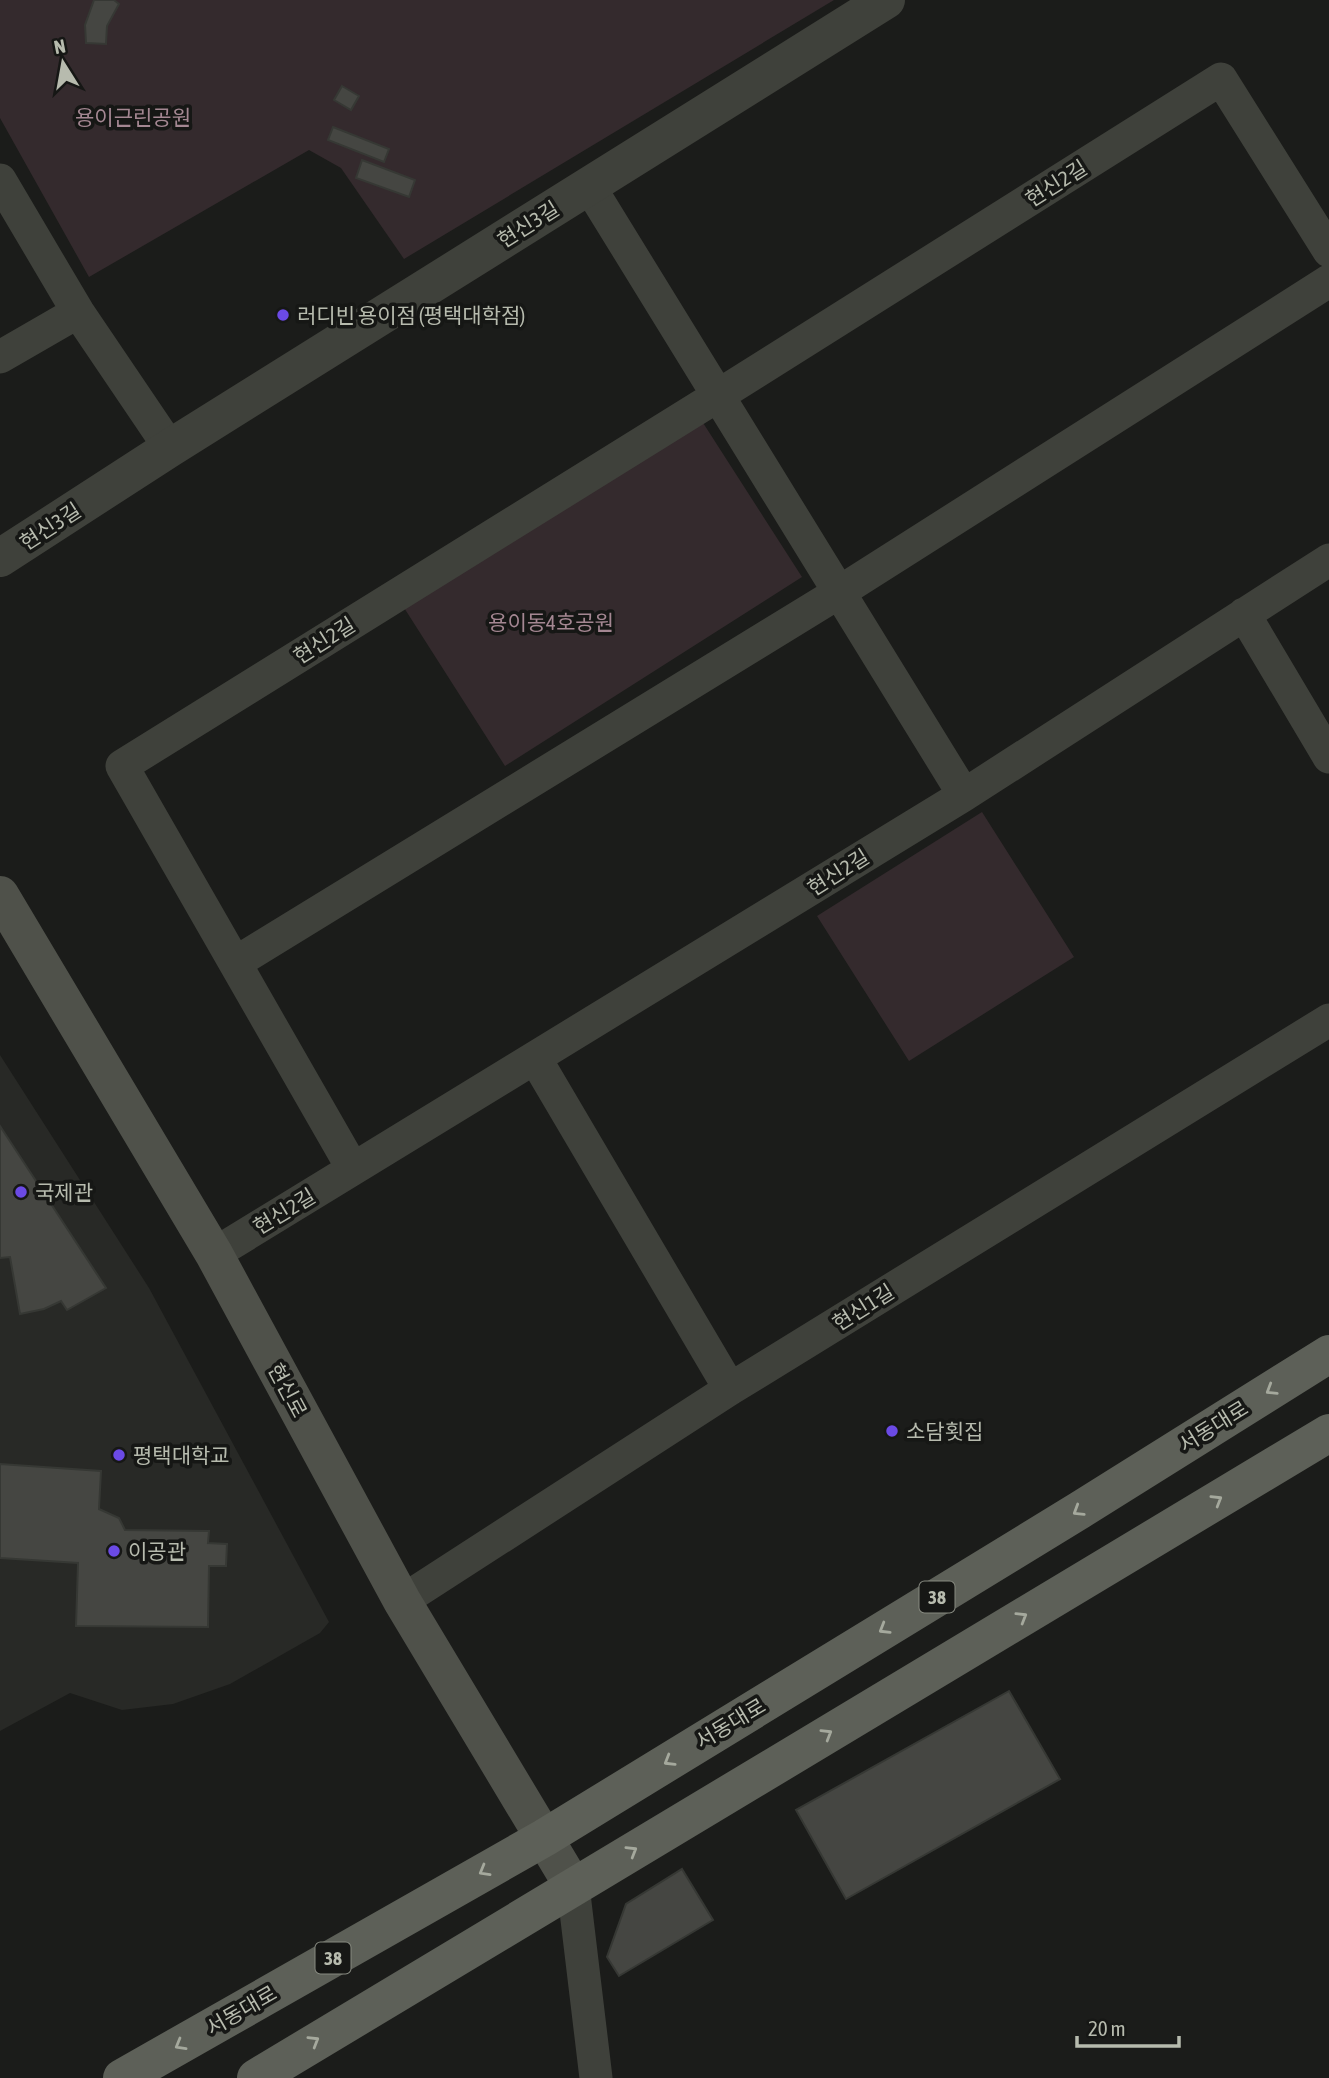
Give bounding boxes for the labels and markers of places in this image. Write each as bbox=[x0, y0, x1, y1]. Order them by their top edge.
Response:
place label: 러디빈 용이점 (평택대학점) bbox=[297, 303, 525, 327]
marker: 러디빈 용이점 (평택대학점) bbox=[275, 307, 291, 323]
place label: 국제관 bbox=[35, 1180, 93, 1204]
marker: 국제관 bbox=[13, 1184, 29, 1200]
place label: 소담횟집 bbox=[906, 1419, 983, 1443]
marker: 소담횟집 bbox=[884, 1423, 900, 1439]
place label: 평택대학교 bbox=[133, 1443, 230, 1467]
marker: 평택대학교 bbox=[111, 1447, 127, 1463]
place label: 이공관 bbox=[128, 1539, 186, 1563]
marker: 이공관 bbox=[106, 1543, 122, 1559]

